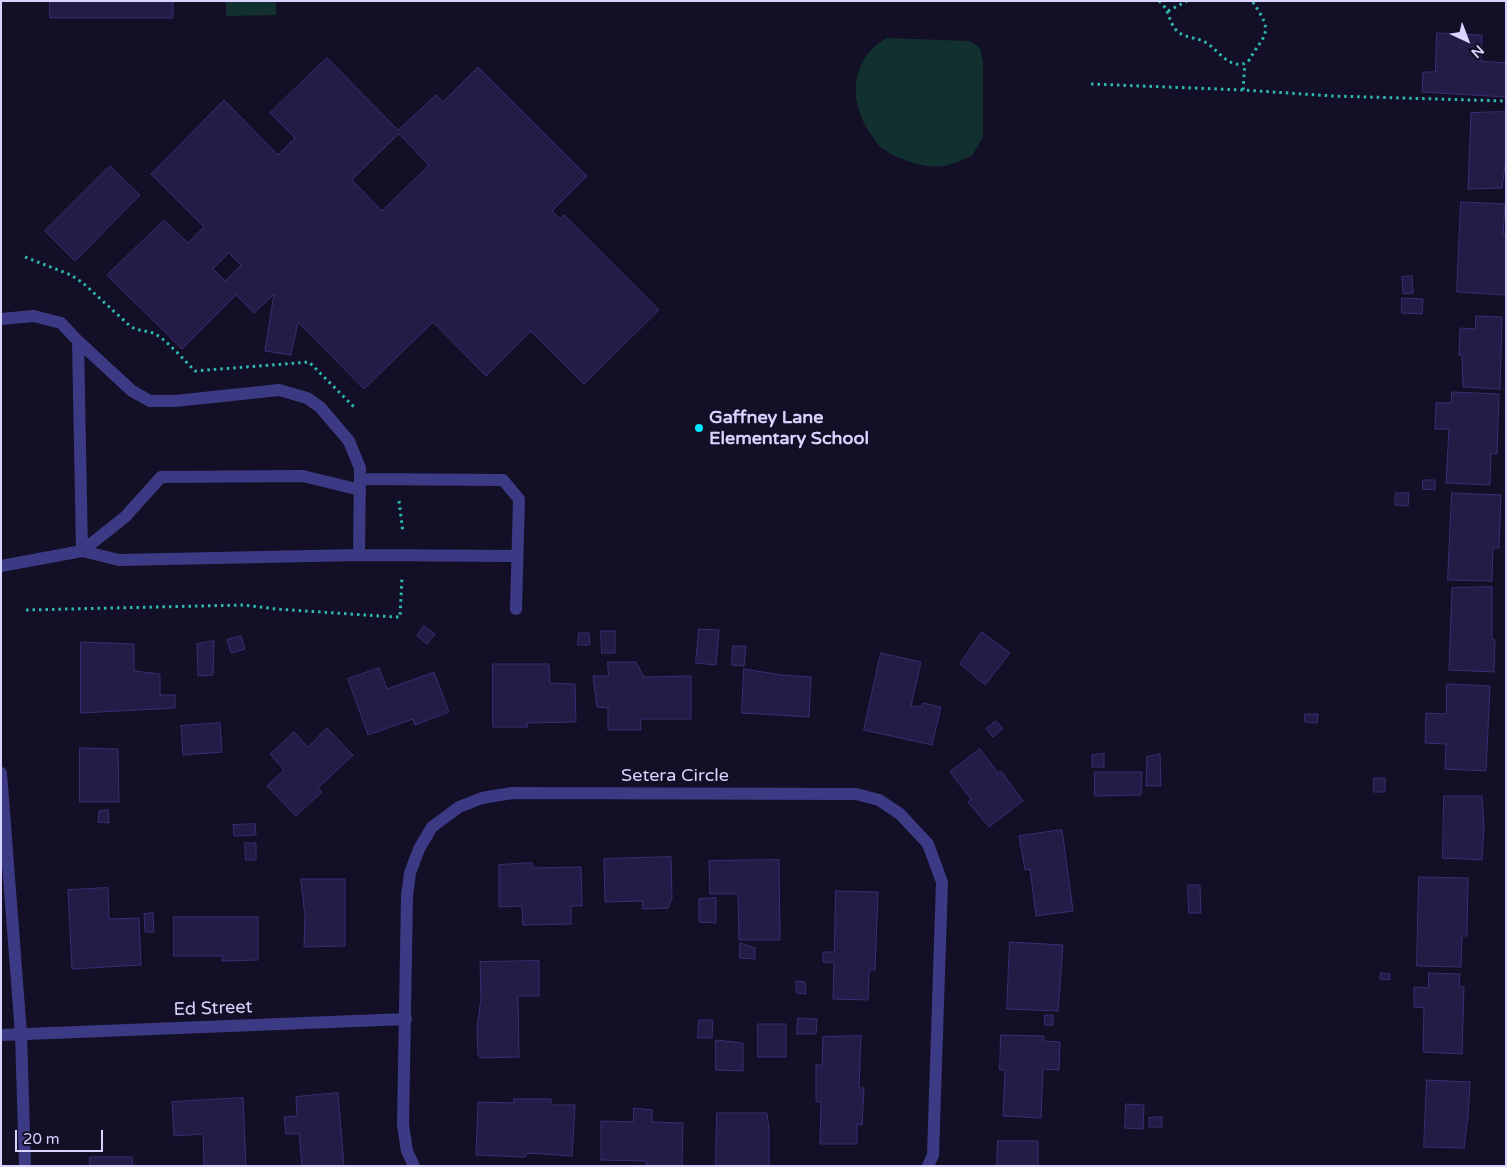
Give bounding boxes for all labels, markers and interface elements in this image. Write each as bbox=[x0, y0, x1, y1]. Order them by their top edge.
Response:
north arrow bbox=[1442, 15, 1492, 65]
text: N bbox=[1468, 41, 1487, 61]
place label: Gaffney Lane Elementary School bbox=[709, 407, 869, 449]
marker: Gaffney Lane Elementary School bbox=[693, 422, 705, 434]
street label: Setera Circle bbox=[621, 765, 729, 787]
street label: Ed Street bbox=[173, 997, 253, 1021]
scale bar bbox=[18, 1120, 105, 1152]
text: 20 m bbox=[23, 1130, 60, 1148]

